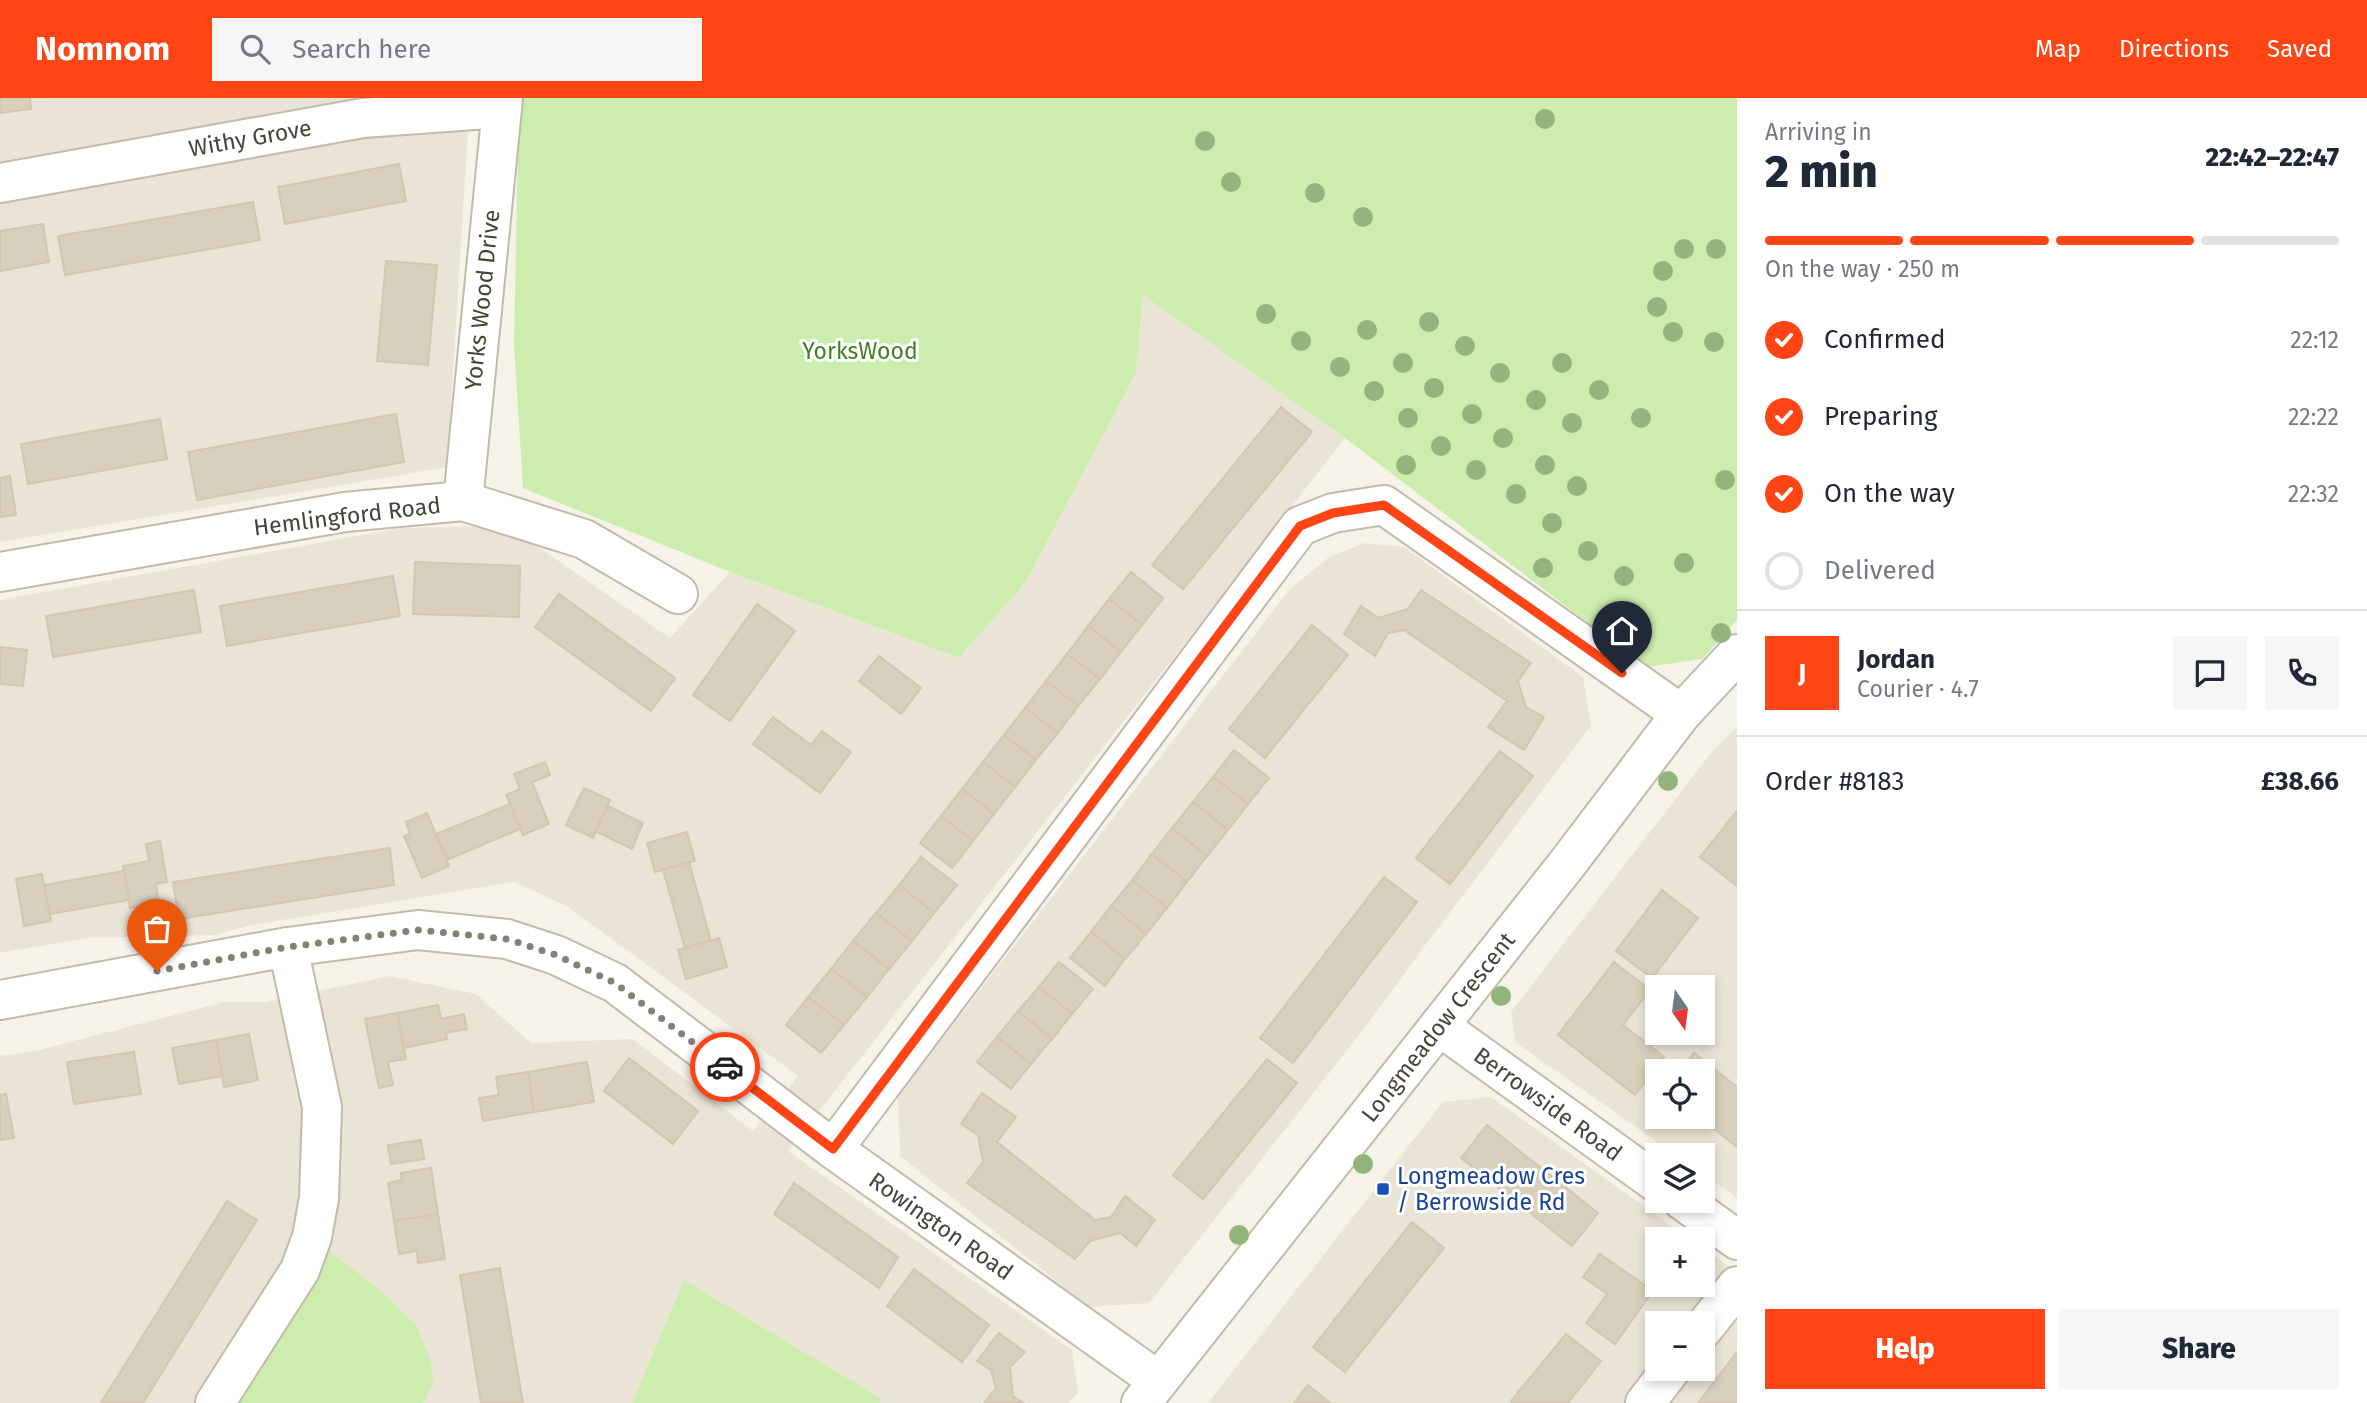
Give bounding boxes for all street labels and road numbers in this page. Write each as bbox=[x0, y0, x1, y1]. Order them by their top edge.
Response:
street label: Withy Grove bbox=[186, 113, 314, 163]
street label: Yorks Wood Drive bbox=[459, 208, 505, 392]
street label: Hemlingford Road bbox=[252, 491, 442, 541]
street label: Longmeadow Crescent bbox=[1355, 926, 1521, 1127]
street label: Berrowside Road bbox=[1469, 1041, 1627, 1167]
street label: Rowington Road bbox=[864, 1166, 1018, 1286]

